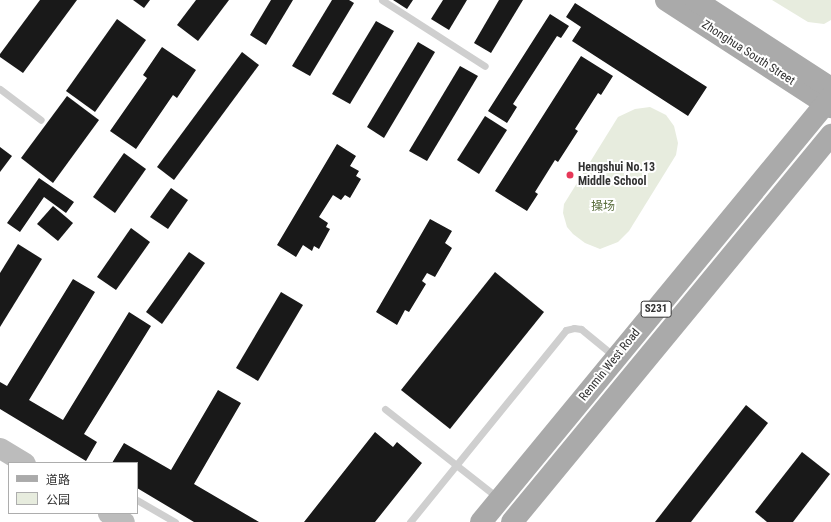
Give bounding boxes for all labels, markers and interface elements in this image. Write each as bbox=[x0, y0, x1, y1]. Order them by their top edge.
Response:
street label: Zhonghua South Street bbox=[699, 18, 797, 88]
place label: Hengshui No.13 Middle School bbox=[578, 161, 655, 189]
marker: Hengshui No.13 Middle School bbox=[565, 170, 575, 180]
park label: 操场 bbox=[591, 200, 615, 214]
road number: S231 bbox=[640, 300, 672, 318]
street label: Renmin West Road bbox=[577, 326, 643, 404]
legend bbox=[8, 462, 138, 514]
text: 道路 bbox=[46, 473, 70, 487]
text: 公园 bbox=[46, 493, 70, 507]

